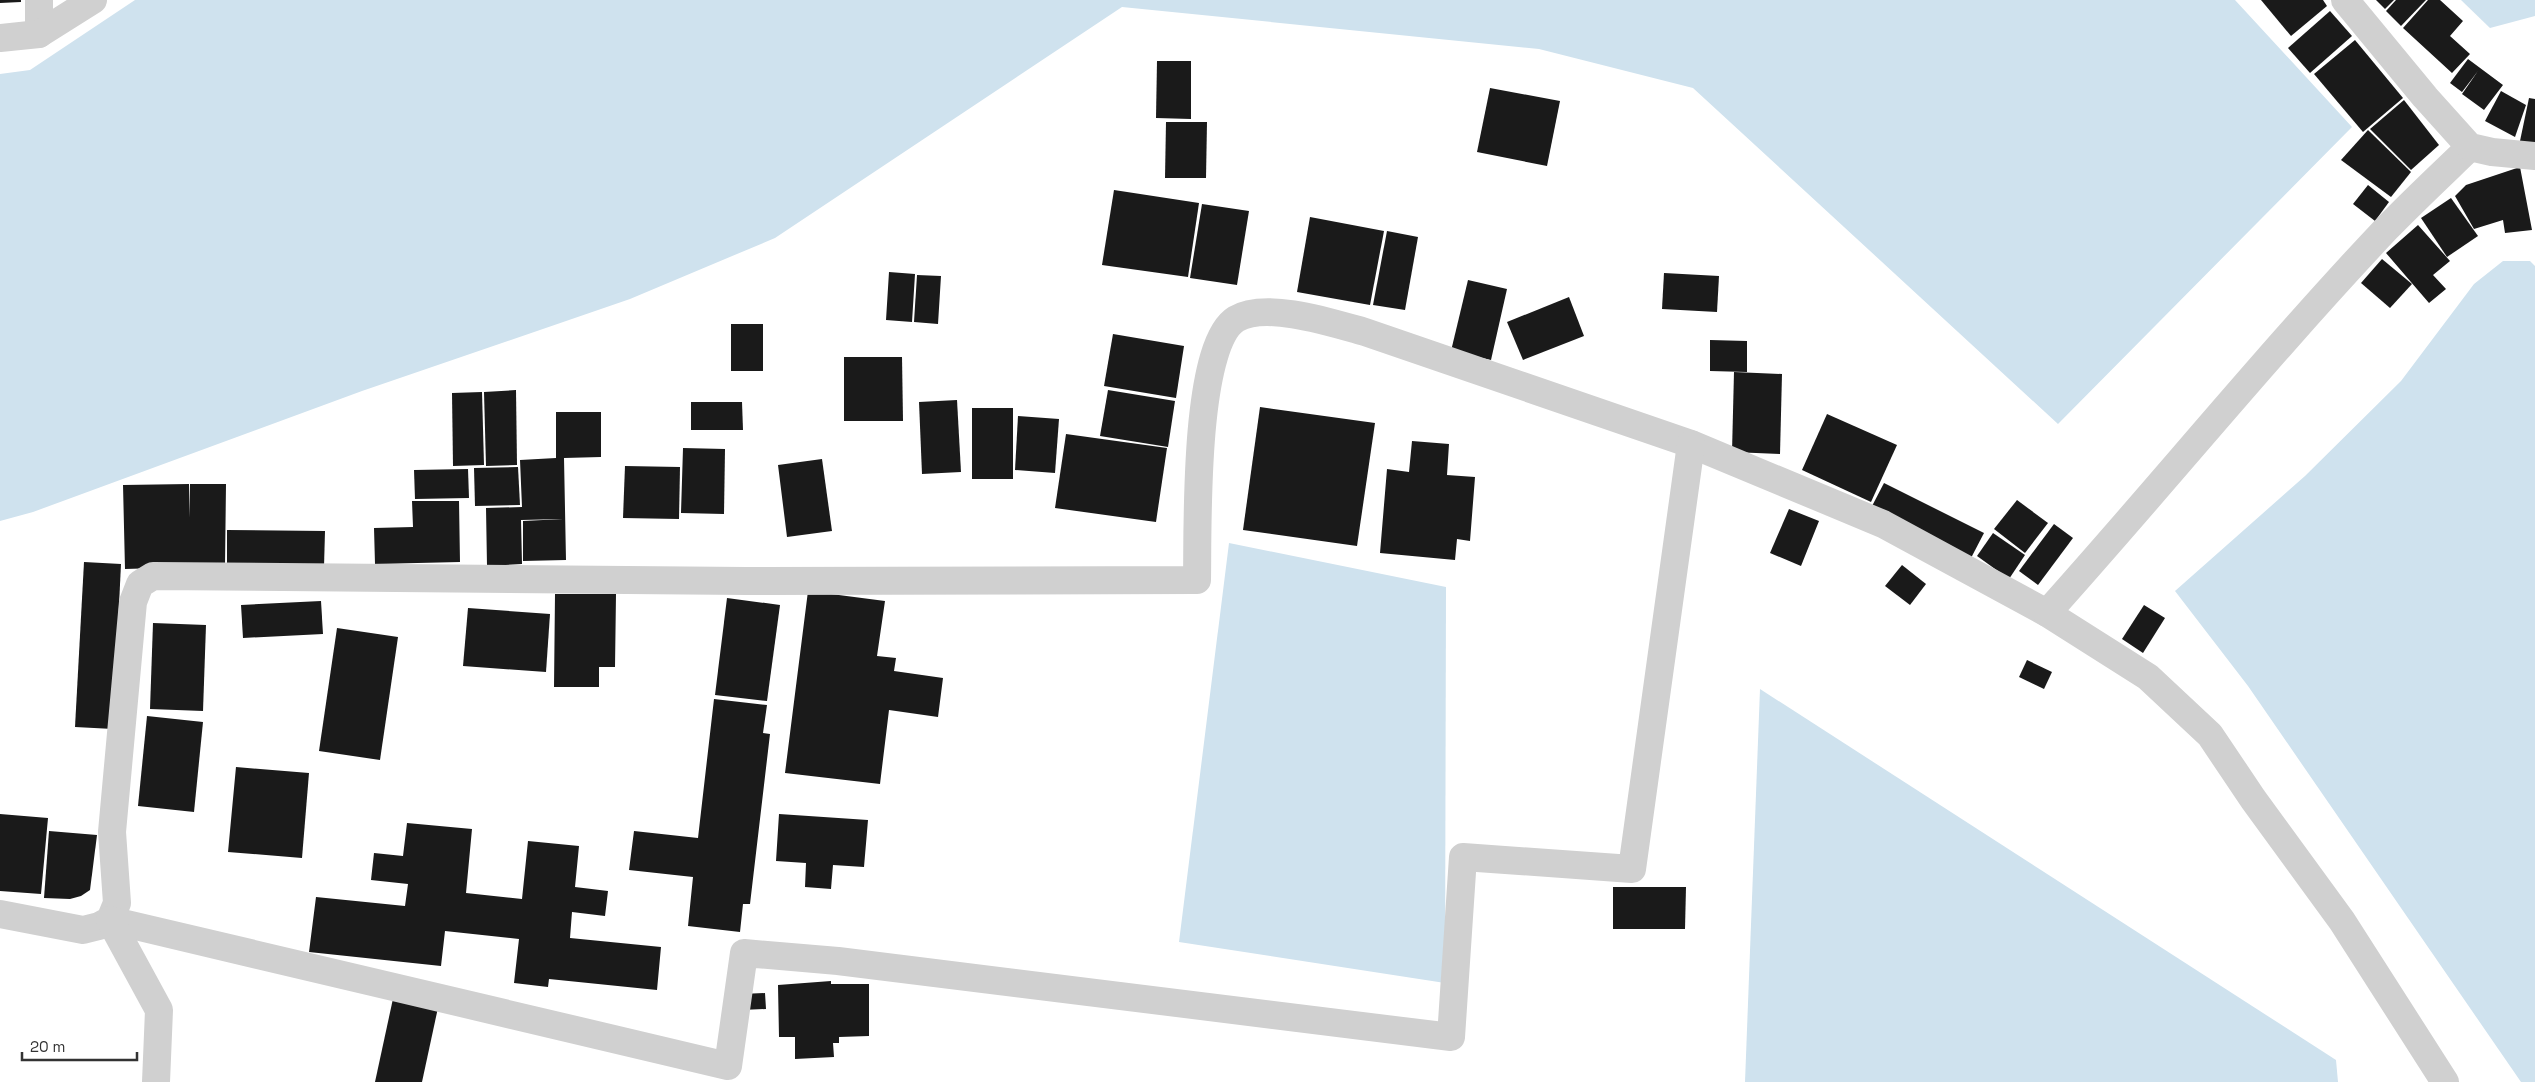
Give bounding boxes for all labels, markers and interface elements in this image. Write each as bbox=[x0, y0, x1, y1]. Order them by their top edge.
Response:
scale bar bbox=[22, 1030, 138, 1062]
text: 20 m bbox=[30, 1037, 65, 1056]

